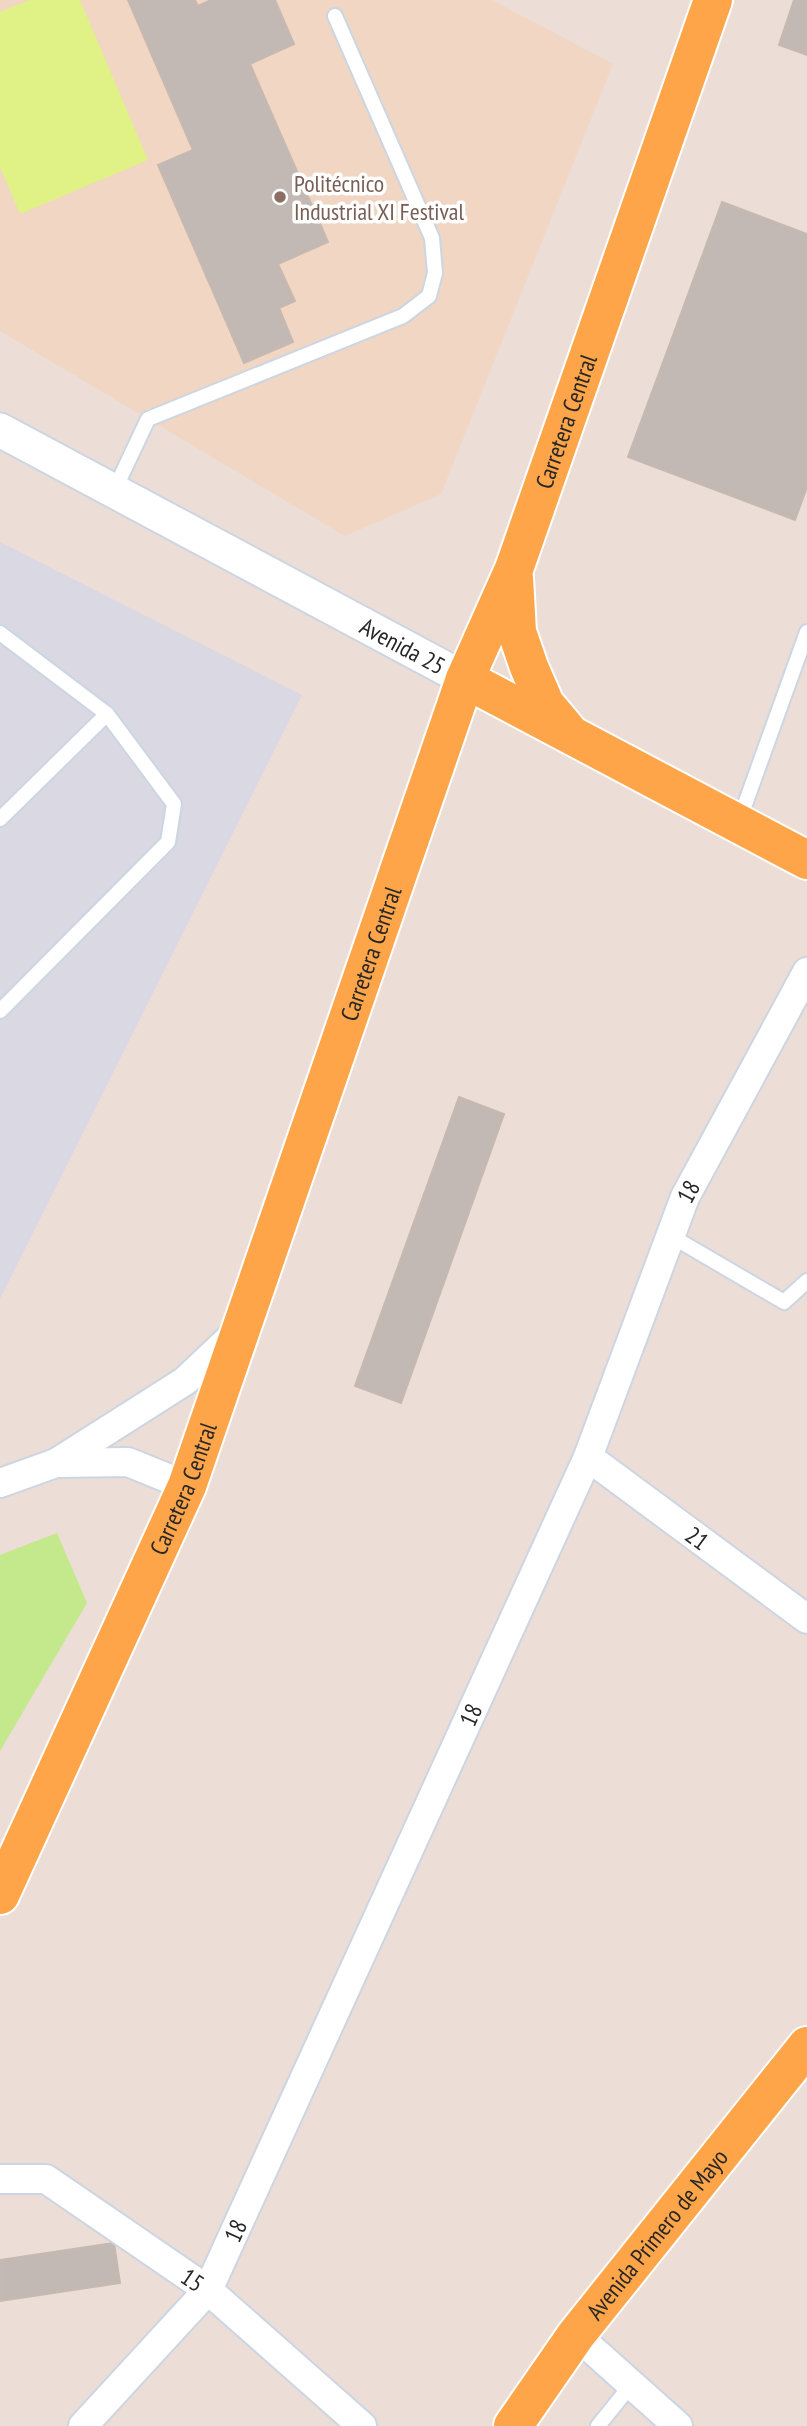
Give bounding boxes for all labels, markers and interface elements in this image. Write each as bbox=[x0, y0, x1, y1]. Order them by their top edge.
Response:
place label: Politécnico Industrial XI Festival bbox=[294, 168, 464, 227]
marker: Politécnico Industrial XI Festival bbox=[272, 189, 288, 205]
street label: Carretera Central bbox=[528, 350, 604, 493]
street label: Avenida 25 bbox=[355, 610, 451, 681]
street label: Carretera Central bbox=[333, 882, 408, 1025]
street label: 18 bbox=[669, 1175, 707, 1208]
street label: Carretera Central bbox=[142, 1418, 223, 1560]
street label: 21 bbox=[679, 1519, 715, 1557]
street label: 18 bbox=[452, 1698, 489, 1731]
street label: Avenida Primero de Mayo bbox=[579, 2142, 734, 2326]
street label: 18 bbox=[217, 2214, 254, 2247]
street label: 15 bbox=[175, 2261, 211, 2299]

